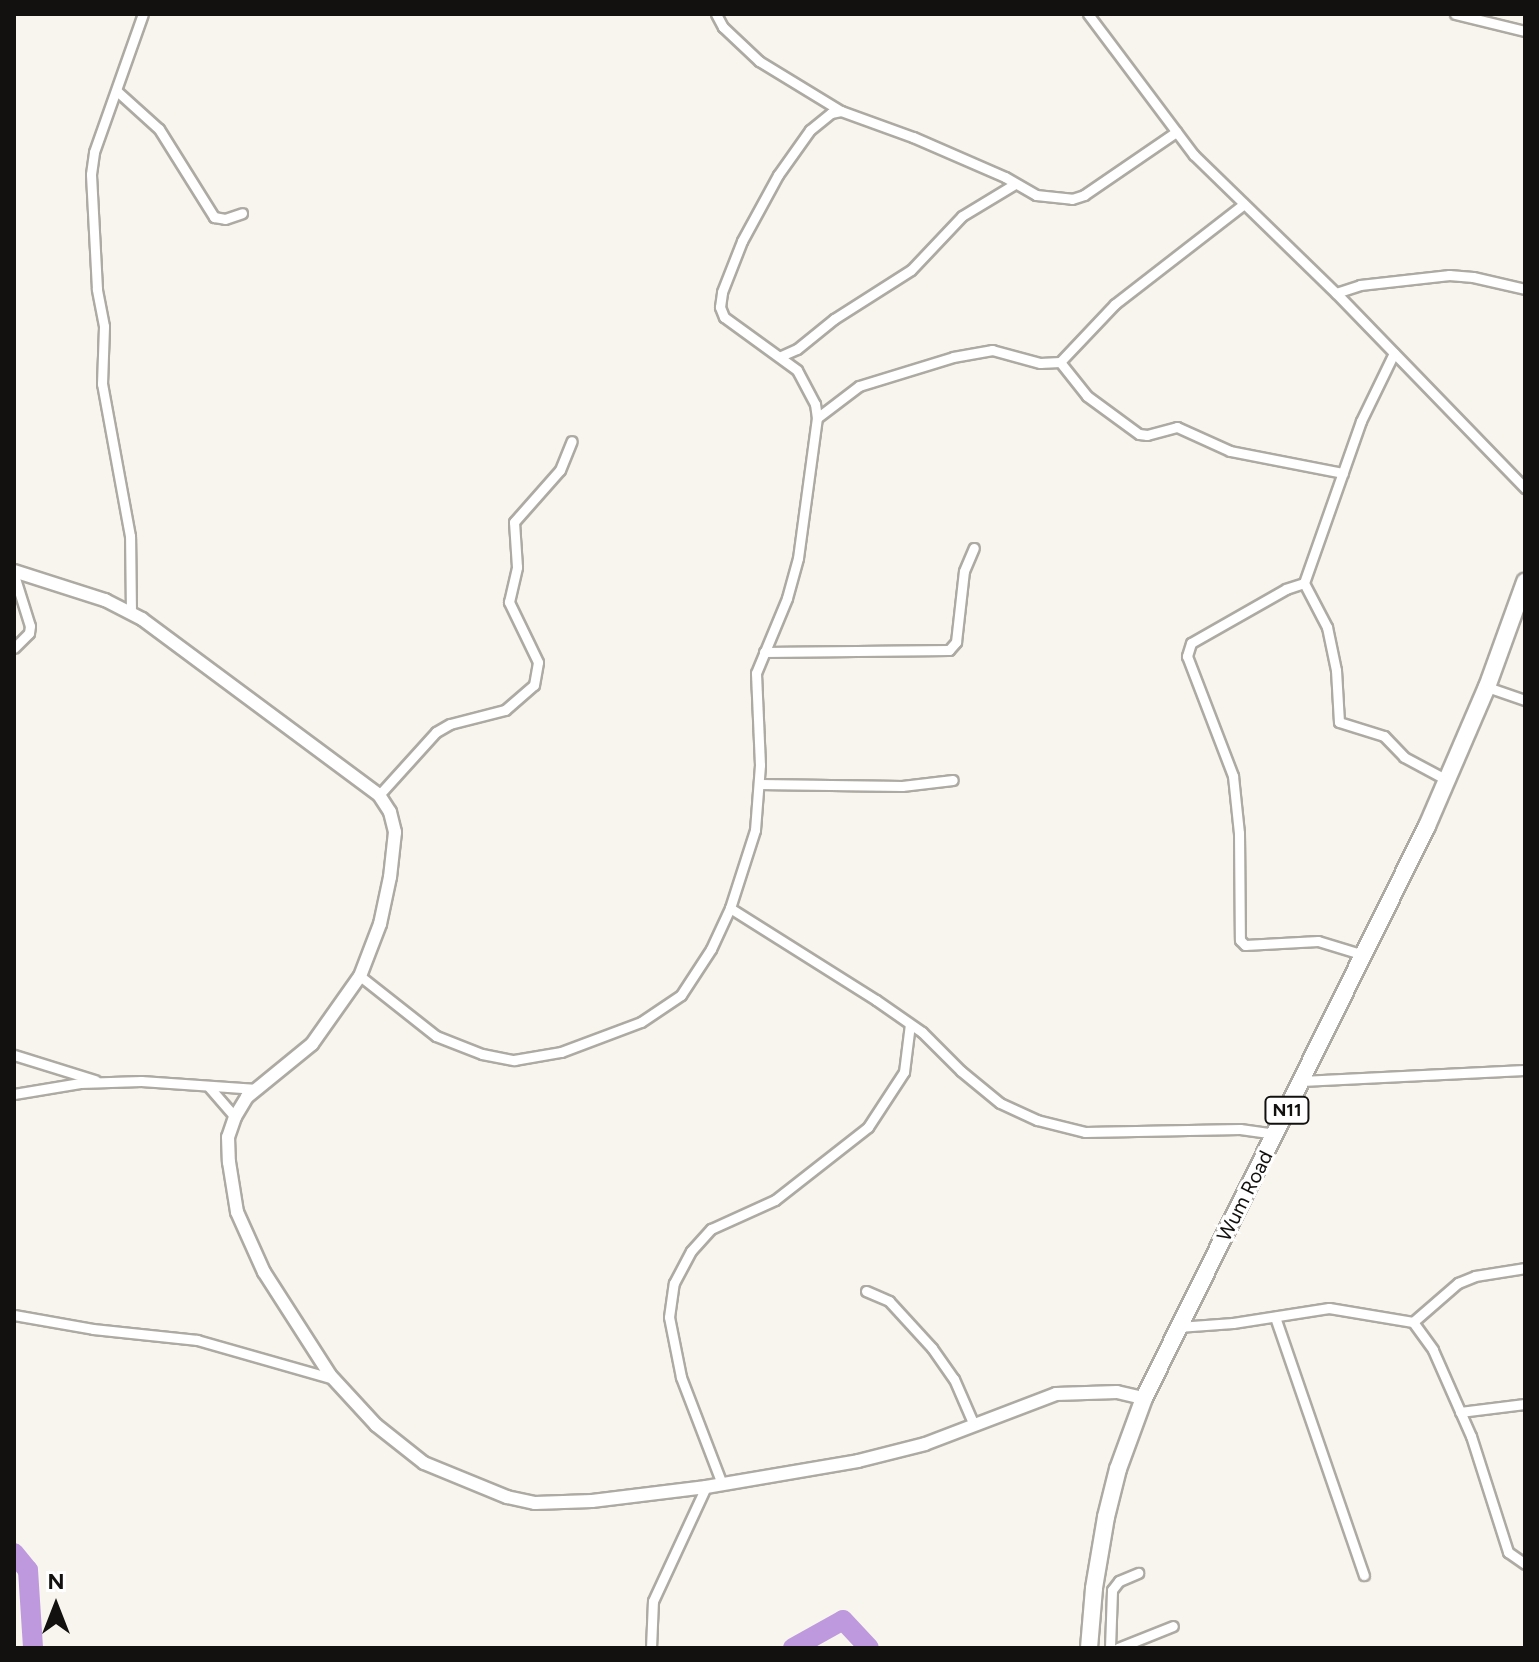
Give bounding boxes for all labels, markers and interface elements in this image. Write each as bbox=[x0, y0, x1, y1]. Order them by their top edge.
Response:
road number: N11 bbox=[1263, 1096, 1311, 1124]
street label: Wum Road bbox=[1212, 1147, 1278, 1245]
north arrow bbox=[16, 1566, 96, 1646]
text: N bbox=[47, 1568, 65, 1595]

